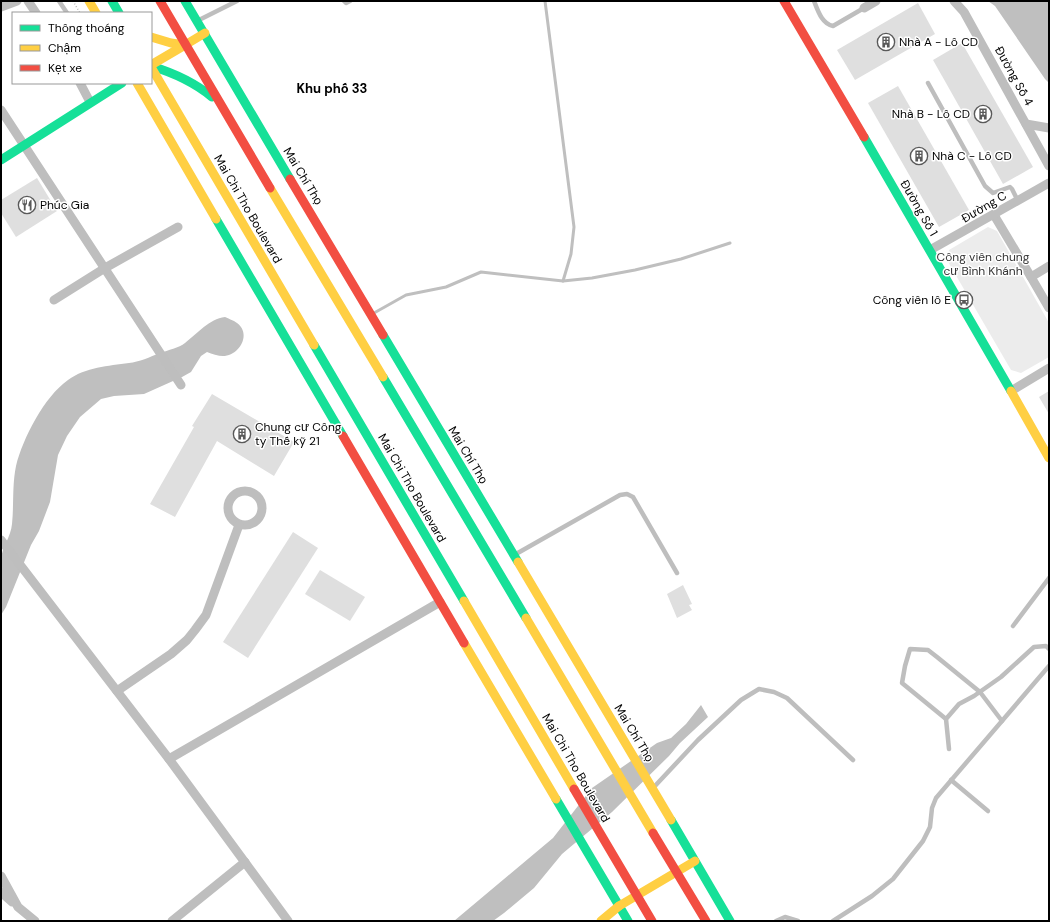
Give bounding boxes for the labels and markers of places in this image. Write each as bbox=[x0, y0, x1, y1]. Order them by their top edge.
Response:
building icon: Nhà A - Lô CD bbox=[876, 32, 896, 52]
place label: Nhà A - Lô CD bbox=[899, 34, 978, 50]
building icon: Nhà B - Lô CD bbox=[973, 104, 993, 124]
place label: Nhà B - Lô CD bbox=[892, 106, 970, 122]
building icon: Nhà C - Lô CD bbox=[909, 146, 929, 166]
place label: Nhà C - Lô CD bbox=[932, 148, 1012, 164]
restaurant icon: Phúc Gia bbox=[17, 195, 37, 215]
place label: Phúc Gia bbox=[40, 197, 89, 213]
bus stop icon: Công viên lô E bbox=[954, 290, 974, 310]
place label: Công viên lô E bbox=[873, 292, 951, 308]
place label: Chung cư Công ty Thế kỹ 21 bbox=[255, 419, 342, 449]
building icon: Chung cư Công ty Thế kỹ 21 bbox=[232, 424, 252, 444]

